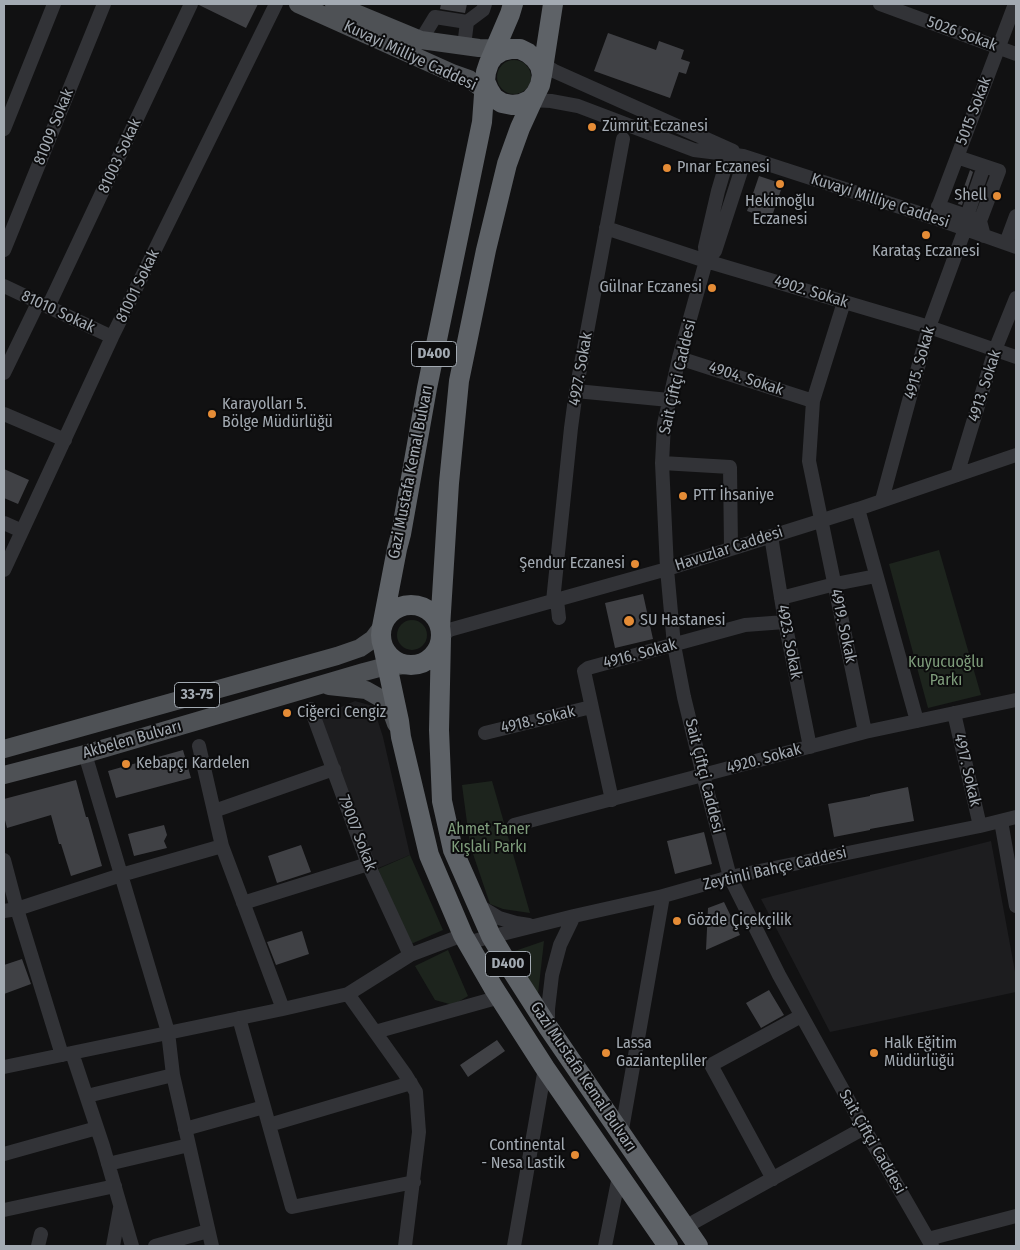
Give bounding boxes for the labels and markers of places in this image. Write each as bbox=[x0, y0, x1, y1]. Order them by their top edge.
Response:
place label: Zümrüt Eczanesi bbox=[602, 117, 708, 137]
marker: Zümrüt Eczanesi bbox=[586, 121, 598, 133]
place label: Pınar Eczanesi bbox=[677, 158, 770, 178]
marker: Pınar Eczanesi bbox=[661, 162, 673, 174]
marker: Hekimoğlu Eczanesi bbox=[774, 178, 786, 190]
place label: Shell bbox=[954, 186, 987, 206]
marker: Shell bbox=[991, 190, 1003, 202]
place label: Hekimoğlu Eczanesi bbox=[745, 192, 815, 230]
marker: Karataş Eczanesi bbox=[920, 229, 932, 241]
place label: Karataş Eczanesi bbox=[872, 242, 980, 262]
place label: Gülnar Eczanesi bbox=[599, 278, 702, 298]
marker: Gülnar Eczanesi bbox=[706, 282, 718, 294]
place label: Karayolları 5. Bölge Müdürlüğü bbox=[222, 395, 333, 433]
marker: Karayolları 5. Bölge Müdürlüğü bbox=[206, 408, 218, 420]
place label: PTT İhsaniye bbox=[693, 486, 774, 506]
marker: PTT İhsaniye bbox=[677, 490, 689, 502]
place label: Şendur Eczanesi bbox=[519, 554, 625, 574]
marker: Şendur Eczanesi bbox=[629, 558, 641, 570]
place label: SU Hastanesi bbox=[640, 611, 726, 631]
marker: SU Hastanesi bbox=[622, 614, 636, 628]
place label: Ciğerci Cengiz bbox=[297, 703, 386, 723]
marker: Ciğerci Cengiz bbox=[281, 707, 293, 719]
place label: Kebapçı Kardelen bbox=[136, 754, 250, 774]
marker: Kebapçı Kardelen bbox=[120, 758, 132, 770]
place label: Gözde Çiçekçilik bbox=[687, 911, 791, 931]
marker: Gözde Çiçekçilik bbox=[671, 915, 683, 927]
place label: Lassa Gaziantepliler bbox=[616, 1034, 707, 1072]
place label: Halk Eğitim Müdürlüğü bbox=[884, 1034, 957, 1072]
marker: Lassa Gaziantepliler bbox=[600, 1047, 612, 1059]
marker: Halk Eğitim Müdürlüğü bbox=[868, 1047, 880, 1059]
place label: Continental - Nesa Lastik bbox=[481, 1136, 565, 1174]
marker: Continental - Nesa Lastik bbox=[569, 1149, 581, 1161]

